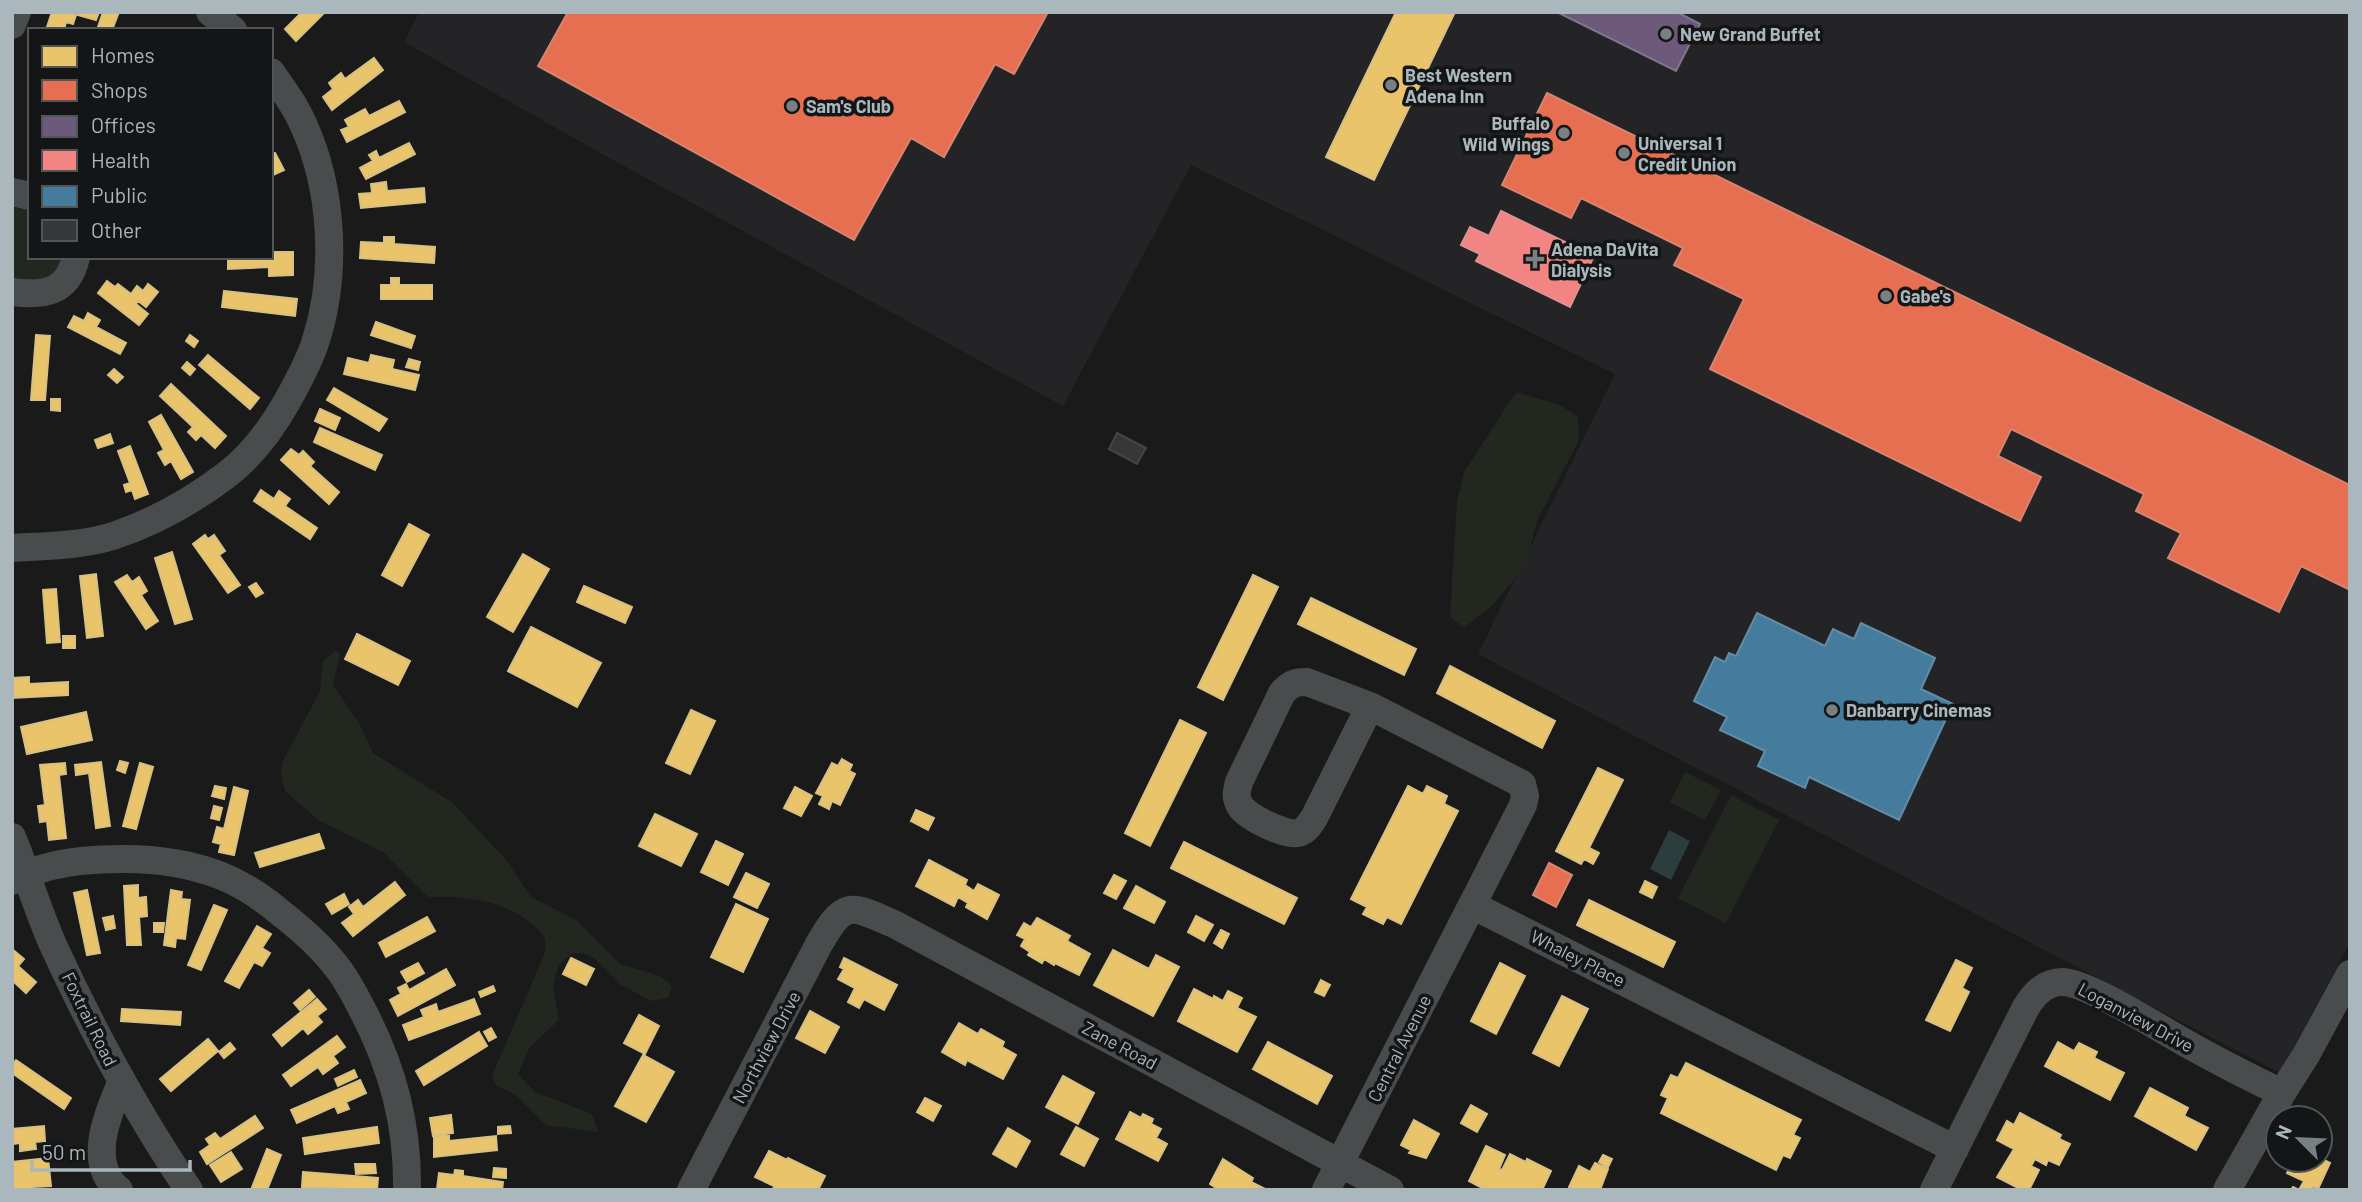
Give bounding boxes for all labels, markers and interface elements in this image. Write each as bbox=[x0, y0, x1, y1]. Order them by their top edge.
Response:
place label: New Grand Buffet bbox=[1680, 23, 1821, 45]
marker: New Grand Buffet bbox=[1658, 26, 1674, 42]
legend bbox=[28, 28, 273, 259]
text: Homes bbox=[91, 42, 155, 67]
place label: Best Western Adena Inn bbox=[1405, 64, 1512, 107]
text: Shops bbox=[91, 77, 148, 102]
marker: Best Western Adena Inn bbox=[1383, 77, 1399, 93]
place label: Sam's Club bbox=[806, 95, 891, 117]
marker: Sam's Club bbox=[784, 98, 800, 114]
text: Offices bbox=[91, 112, 156, 137]
place label: Buffalo Wild Wings bbox=[1462, 112, 1550, 155]
marker: Buffalo Wild Wings bbox=[1556, 125, 1572, 141]
place label: Universal 1 Credit Union bbox=[1638, 132, 1736, 175]
marker: Universal 1 Credit Union bbox=[1616, 145, 1632, 161]
text: Health bbox=[91, 147, 150, 172]
text: Public bbox=[91, 182, 147, 207]
text: Other bbox=[91, 217, 142, 242]
place label: Adena DaVita Dialysis bbox=[1551, 238, 1658, 281]
marker: Adena DaVita Dialysis bbox=[1525, 249, 1545, 269]
place label: Gabe's bbox=[1900, 285, 1951, 307]
marker: Gabe's bbox=[1878, 288, 1894, 304]
place label: Danbarry Cinemas bbox=[1846, 699, 1991, 721]
marker: Danbarry Cinemas bbox=[1824, 702, 1840, 718]
street label: Whaley Place bbox=[1527, 925, 1629, 991]
street label: Foxtrail Road bbox=[58, 968, 122, 1070]
street label: Loganview Drive bbox=[2075, 977, 2197, 1057]
street label: Northview Drive bbox=[727, 987, 805, 1107]
street label: Central Avenue bbox=[1363, 991, 1435, 1105]
street label: Zane Road bbox=[1079, 1016, 1161, 1074]
north arrow bbox=[2264, 1104, 2334, 1174]
text: N bbox=[2270, 1121, 2296, 1142]
scale bar bbox=[32, 1128, 189, 1172]
text: 50 m bbox=[42, 1139, 86, 1164]

